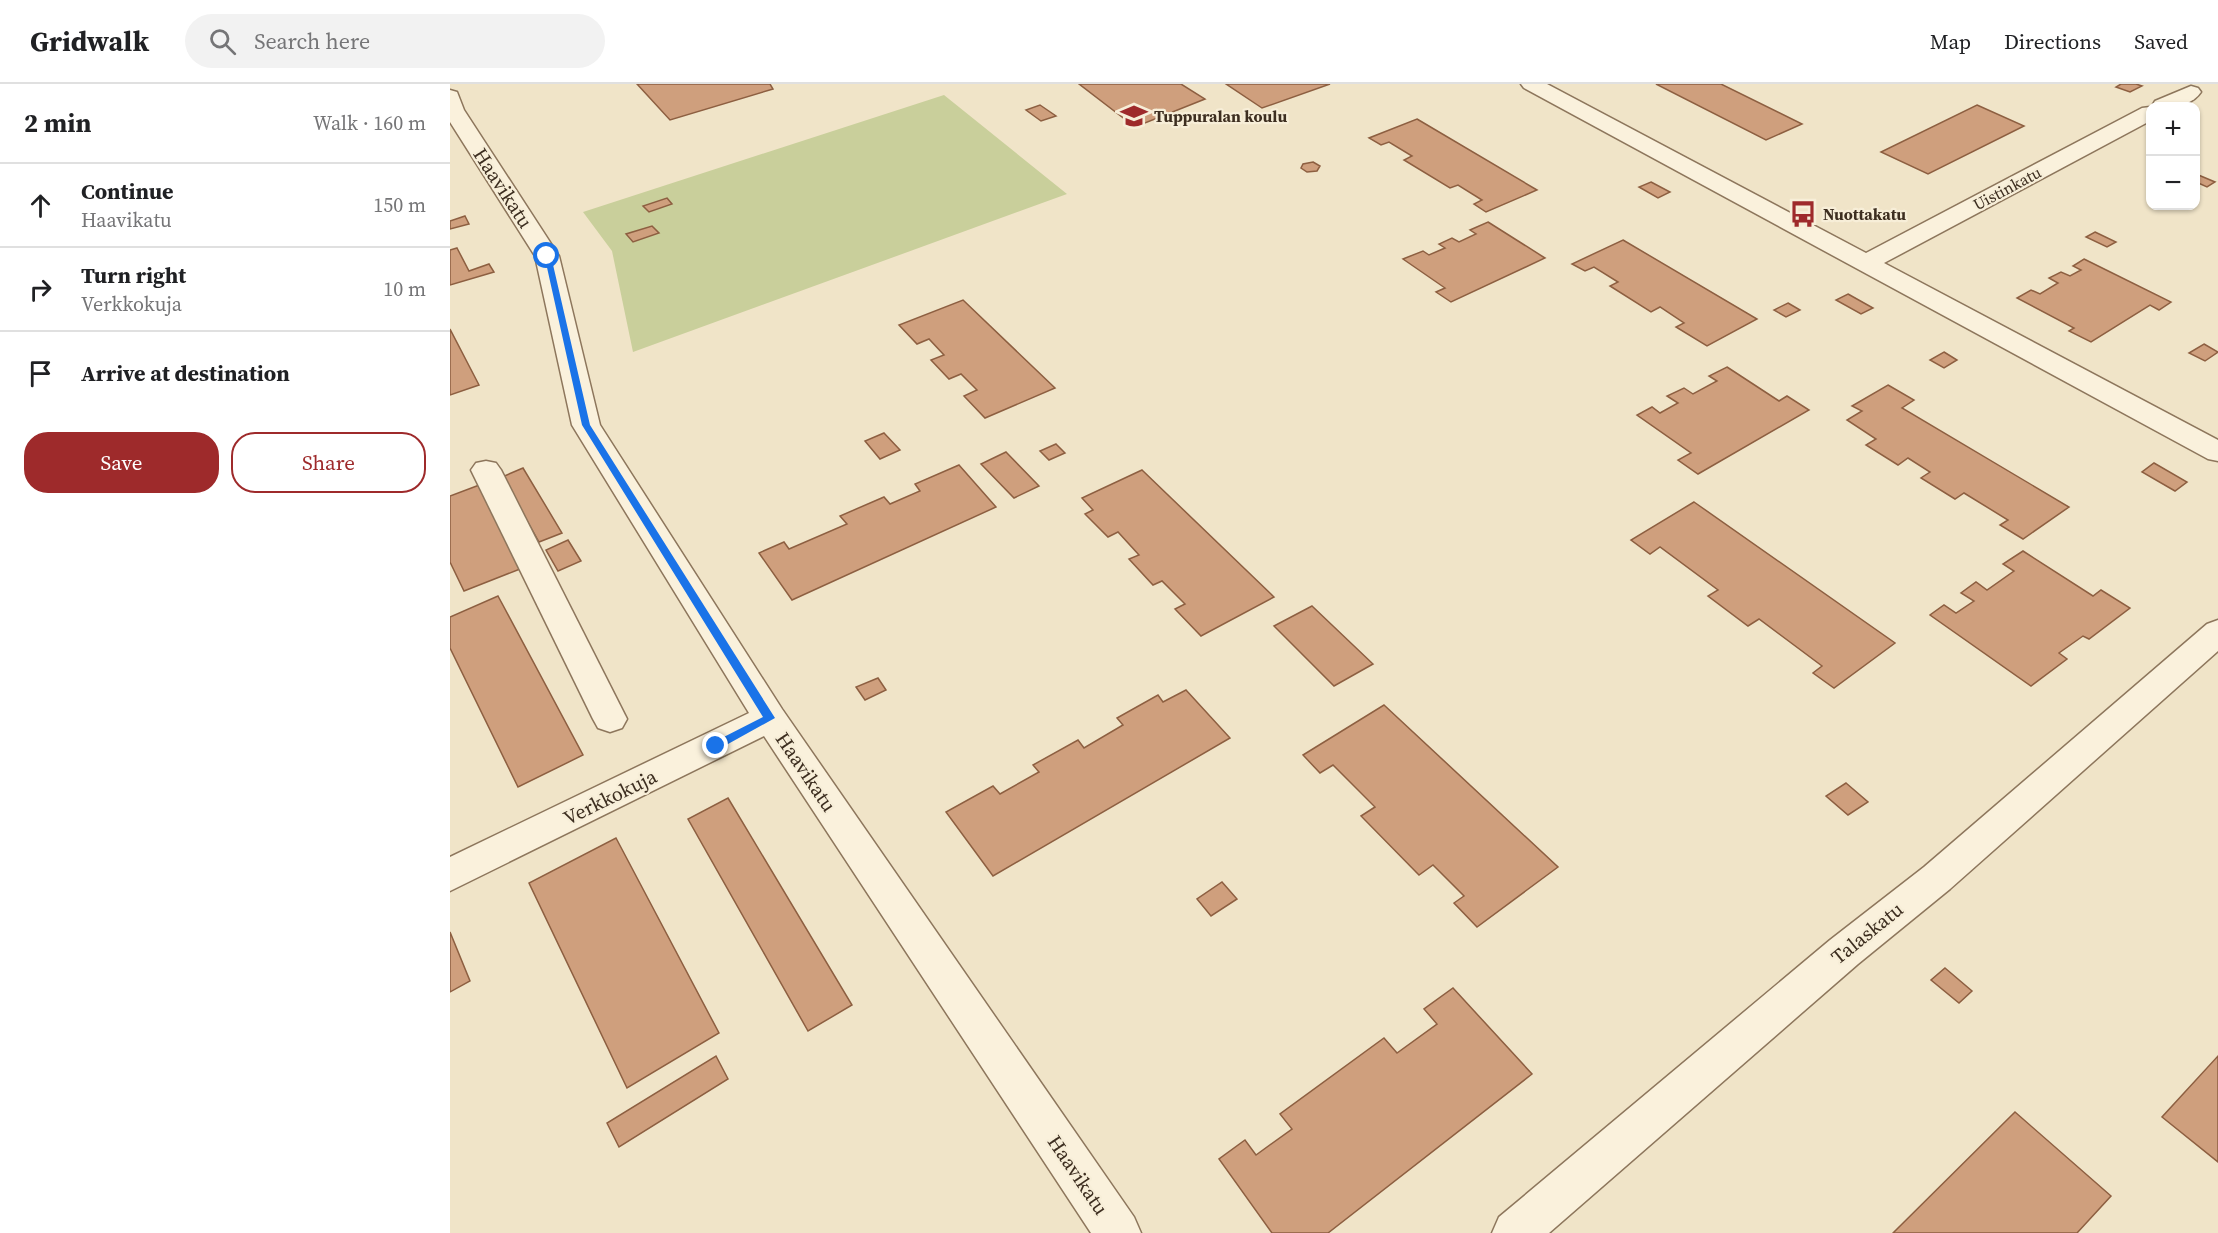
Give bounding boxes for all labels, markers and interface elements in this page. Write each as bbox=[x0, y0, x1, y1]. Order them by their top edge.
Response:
search box bbox=[185, 14, 605, 68]
text: Gridwalk bbox=[30, 22, 149, 60]
icon: search bbox=[206, 25, 239, 58]
text: Search here bbox=[254, 26, 370, 56]
text: Map bbox=[1930, 27, 1971, 56]
text: Directions bbox=[2004, 27, 2101, 56]
text: Saved bbox=[2134, 27, 2188, 56]
school or university icon: Tuppuralan koulu bbox=[1119, 101, 1149, 131]
map controls bbox=[2146, 102, 2200, 210]
button: + bbox=[2146, 102, 2200, 156]
text: 2 min bbox=[24, 105, 91, 141]
place label: Tuppuralan koulu bbox=[1154, 105, 1287, 127]
text: Walk · 160 m bbox=[313, 109, 426, 137]
street label: Haavikatu bbox=[467, 142, 539, 234]
button: − bbox=[2146, 156, 2200, 210]
street label: Uistinkatu bbox=[1969, 161, 2045, 215]
text: Continue bbox=[81, 176, 174, 206]
icon: ahead bbox=[24, 189, 57, 222]
text: 150 m bbox=[373, 191, 426, 219]
bus stop icon: Nuottakatu bbox=[1788, 199, 1818, 229]
place label: Nuottakatu bbox=[1823, 203, 1906, 225]
text: Haavikatu bbox=[81, 206, 172, 234]
route start bbox=[533, 242, 559, 268]
text: Turn right bbox=[81, 260, 186, 290]
icon: right bbox=[24, 273, 57, 306]
text: 10 m bbox=[383, 275, 426, 303]
text: Verkkokuja bbox=[81, 290, 182, 318]
icon: arrive bbox=[24, 357, 57, 390]
text: Arrive at destination bbox=[81, 358, 290, 388]
button: Save bbox=[24, 432, 219, 493]
button: Share bbox=[231, 432, 426, 493]
street label: Haavikatu bbox=[769, 727, 843, 817]
route end bbox=[702, 732, 728, 758]
street label: Verkkokuja bbox=[558, 762, 662, 832]
street label: Talaskatu bbox=[1825, 895, 1909, 971]
street label: Haavikatu bbox=[1041, 1130, 1115, 1220]

